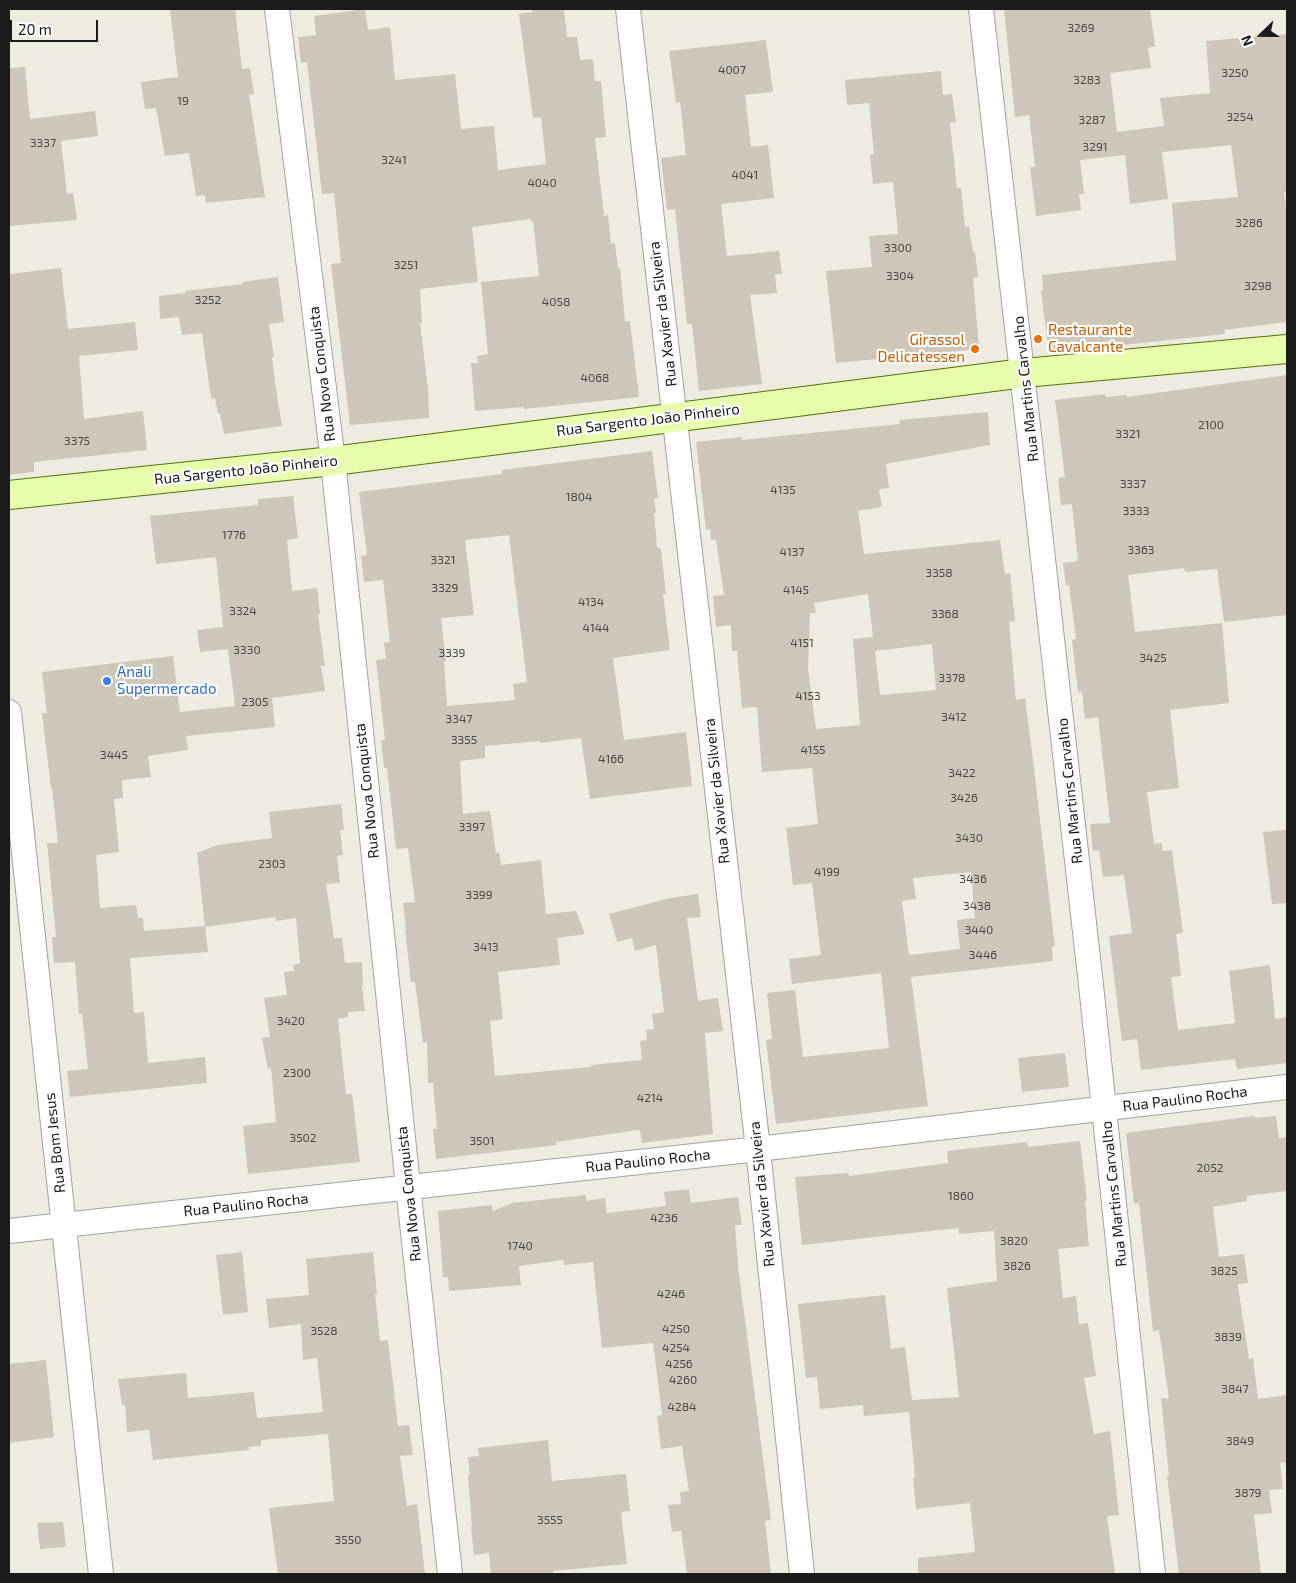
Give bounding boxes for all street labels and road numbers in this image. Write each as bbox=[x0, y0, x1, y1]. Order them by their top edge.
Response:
street label: Rua Xavier da Silveira bbox=[645, 240, 681, 388]
street label: Rua Nova Conquista bbox=[305, 305, 339, 443]
street label: Rua Martins Carvalho bbox=[1009, 315, 1043, 463]
street label: Rua Sargento João Pinheiro bbox=[555, 400, 741, 440]
street label: Rua Sargento João Pinheiro bbox=[153, 451, 339, 489]
street label: Rua Xavier da Silveira bbox=[700, 717, 734, 865]
street label: Rua Martins Carvalho bbox=[1053, 717, 1087, 865]
street label: Rua Nova Conquista bbox=[351, 722, 383, 860]
street label: Rua Paulino Rocha bbox=[1122, 1082, 1248, 1116]
street label: Rua Bom Jesus bbox=[41, 1092, 69, 1194]
street label: Rua Xavier da Silveira bbox=[745, 1120, 779, 1268]
street label: Rua Martins Carvalho bbox=[1097, 1120, 1131, 1268]
street label: Rua Nova Conquista bbox=[393, 1125, 425, 1263]
street label: Rua Paulino Rocha bbox=[585, 1145, 711, 1177]
street label: Rua Paulino Rocha bbox=[183, 1189, 309, 1221]

